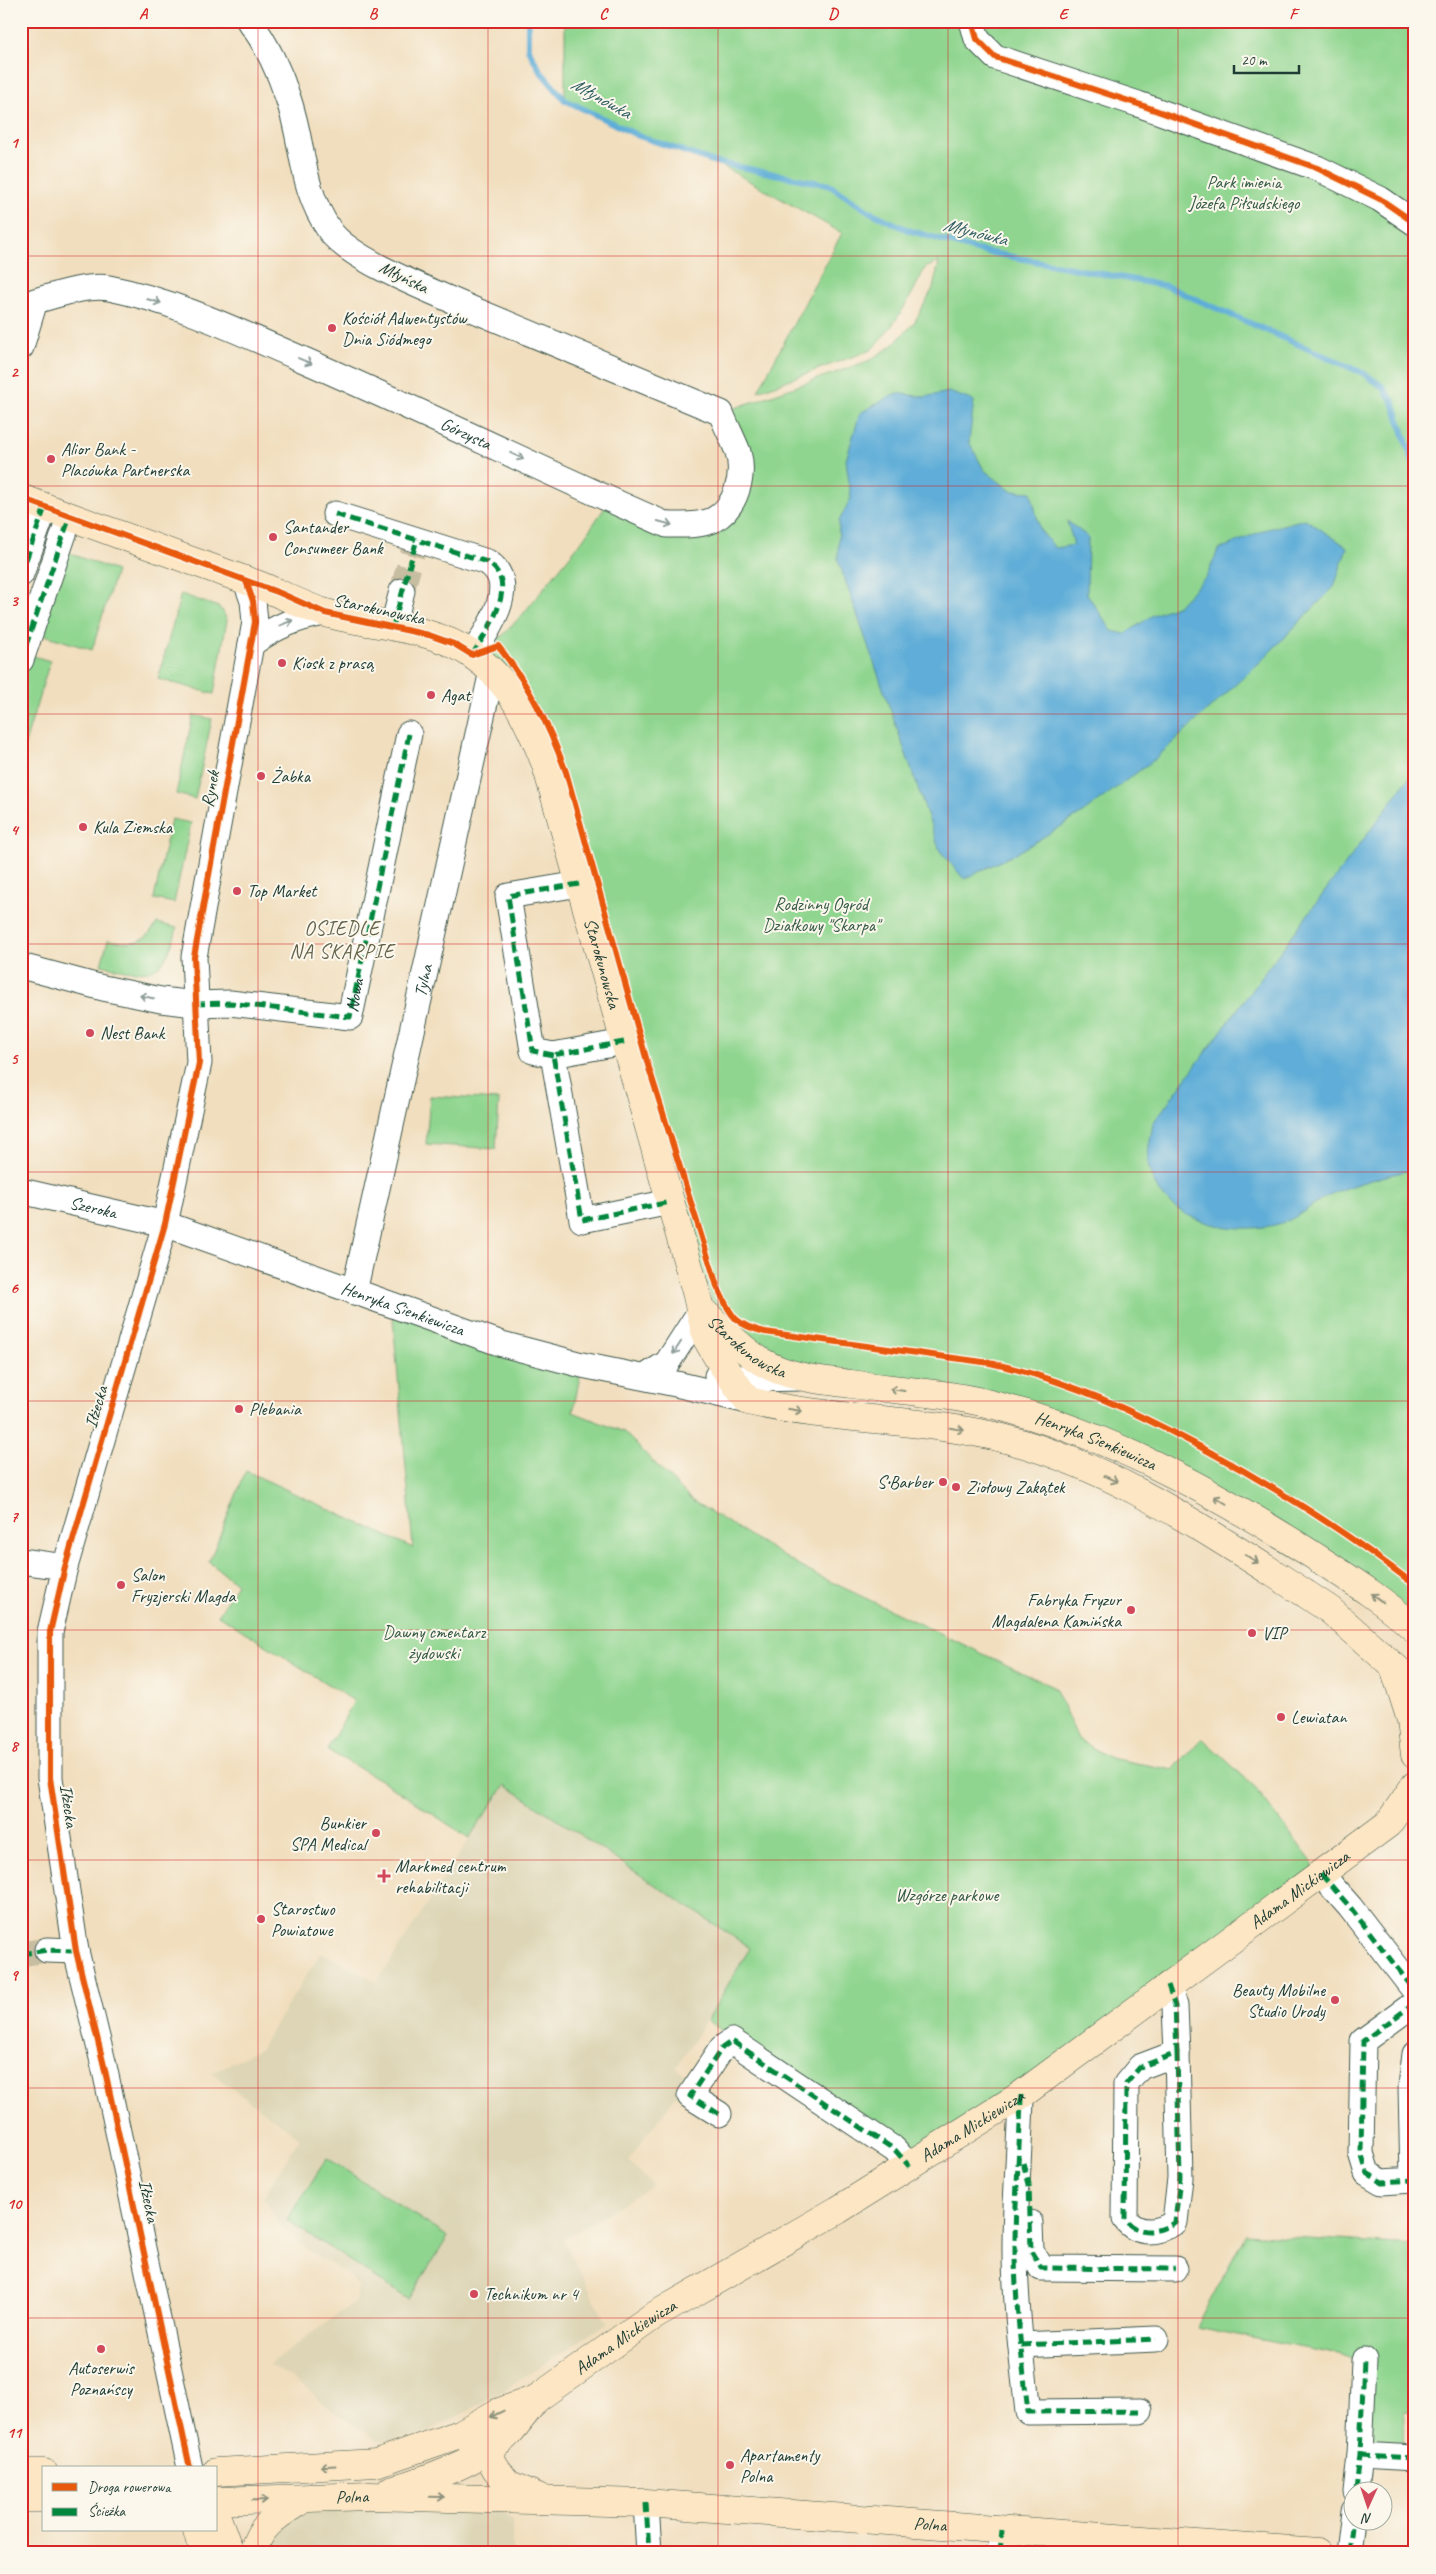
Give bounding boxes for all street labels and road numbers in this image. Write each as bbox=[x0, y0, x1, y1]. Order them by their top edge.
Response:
street label: Młyńska bbox=[376, 256, 433, 299]
street label: Górzysta bbox=[437, 412, 496, 455]
street label: Starokunowska bbox=[331, 589, 428, 630]
street label: Rynek bbox=[196, 768, 224, 809]
street label: Starokunowska bbox=[579, 916, 626, 1013]
street label: Tylna bbox=[409, 961, 438, 999]
street label: Nowa bbox=[340, 975, 369, 1014]
street label: Szeroka bbox=[68, 1192, 120, 1224]
street label: Henryka Sienkiewicza bbox=[338, 1277, 469, 1341]
street label: Starokunowska bbox=[703, 1310, 790, 1383]
street label: Iłżecka bbox=[80, 1382, 113, 1431]
street label: Henryka Sienkiewicza bbox=[1032, 1406, 1161, 1476]
street label: Iłżecka bbox=[55, 1783, 83, 1831]
street label: Adama Mickiewicza bbox=[1245, 1845, 1355, 1933]
street label: Adama Mickiewicza bbox=[916, 2084, 1029, 2167]
street label: Iłżecka bbox=[134, 2178, 165, 2226]
street label: Adama Mickiewicza bbox=[570, 2294, 681, 2379]
street label: Polna bbox=[335, 2485, 370, 2508]
street label: Polna bbox=[913, 2512, 949, 2536]

